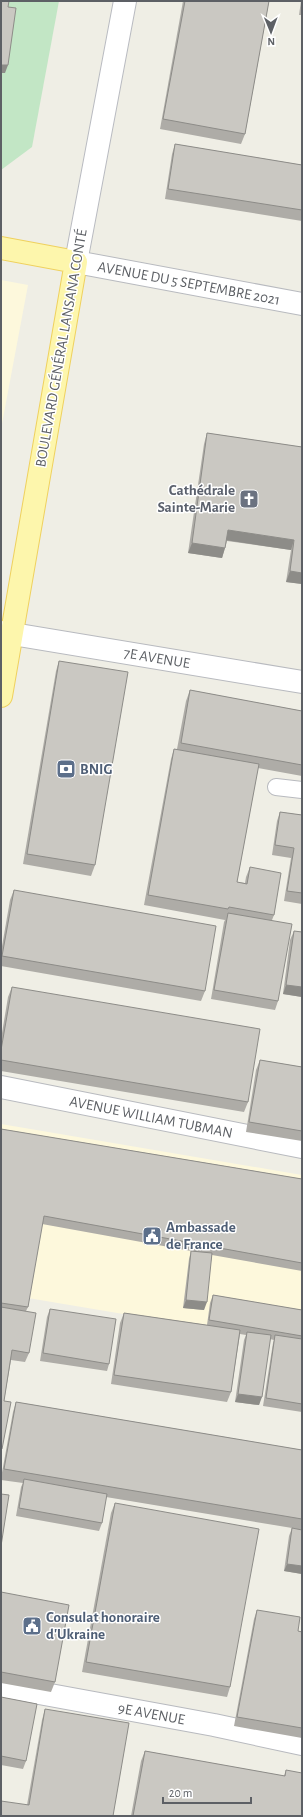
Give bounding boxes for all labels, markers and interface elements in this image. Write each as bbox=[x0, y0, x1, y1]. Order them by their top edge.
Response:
north arrow bbox=[251, 12, 291, 52]
text: N bbox=[267, 36, 275, 47]
street label: BOULEVARD GÉNÉRAL LANSANA CONTÉ bbox=[31, 228, 90, 468]
street label: AVENUE DU 5 SEPTEMBRE 2021 bbox=[97, 259, 281, 308]
place label: Cathédrale Sainte-Marie bbox=[157, 483, 235, 515]
church icon: Cathédrale Sainte-Marie bbox=[238, 488, 260, 510]
street label: 7E AVENUE bbox=[123, 646, 191, 671]
bank icon: BNIG bbox=[55, 758, 77, 780]
place label: BNIG bbox=[80, 762, 112, 777]
street label: AVENUE WILLIAM TUBMAN bbox=[68, 1094, 234, 1141]
place label: Ambassade de France bbox=[166, 1220, 236, 1252]
public building icon: Ambassade de France bbox=[141, 1225, 163, 1247]
place label: Consulat honoraire d'Ukraine bbox=[46, 1610, 160, 1642]
public building icon: Consulat honoraire d'Ukraine bbox=[21, 1615, 43, 1637]
street label: 9E AVENUE bbox=[117, 1701, 186, 1728]
scale bar bbox=[163, 1779, 251, 1805]
text: 20 m bbox=[169, 1787, 192, 1799]

